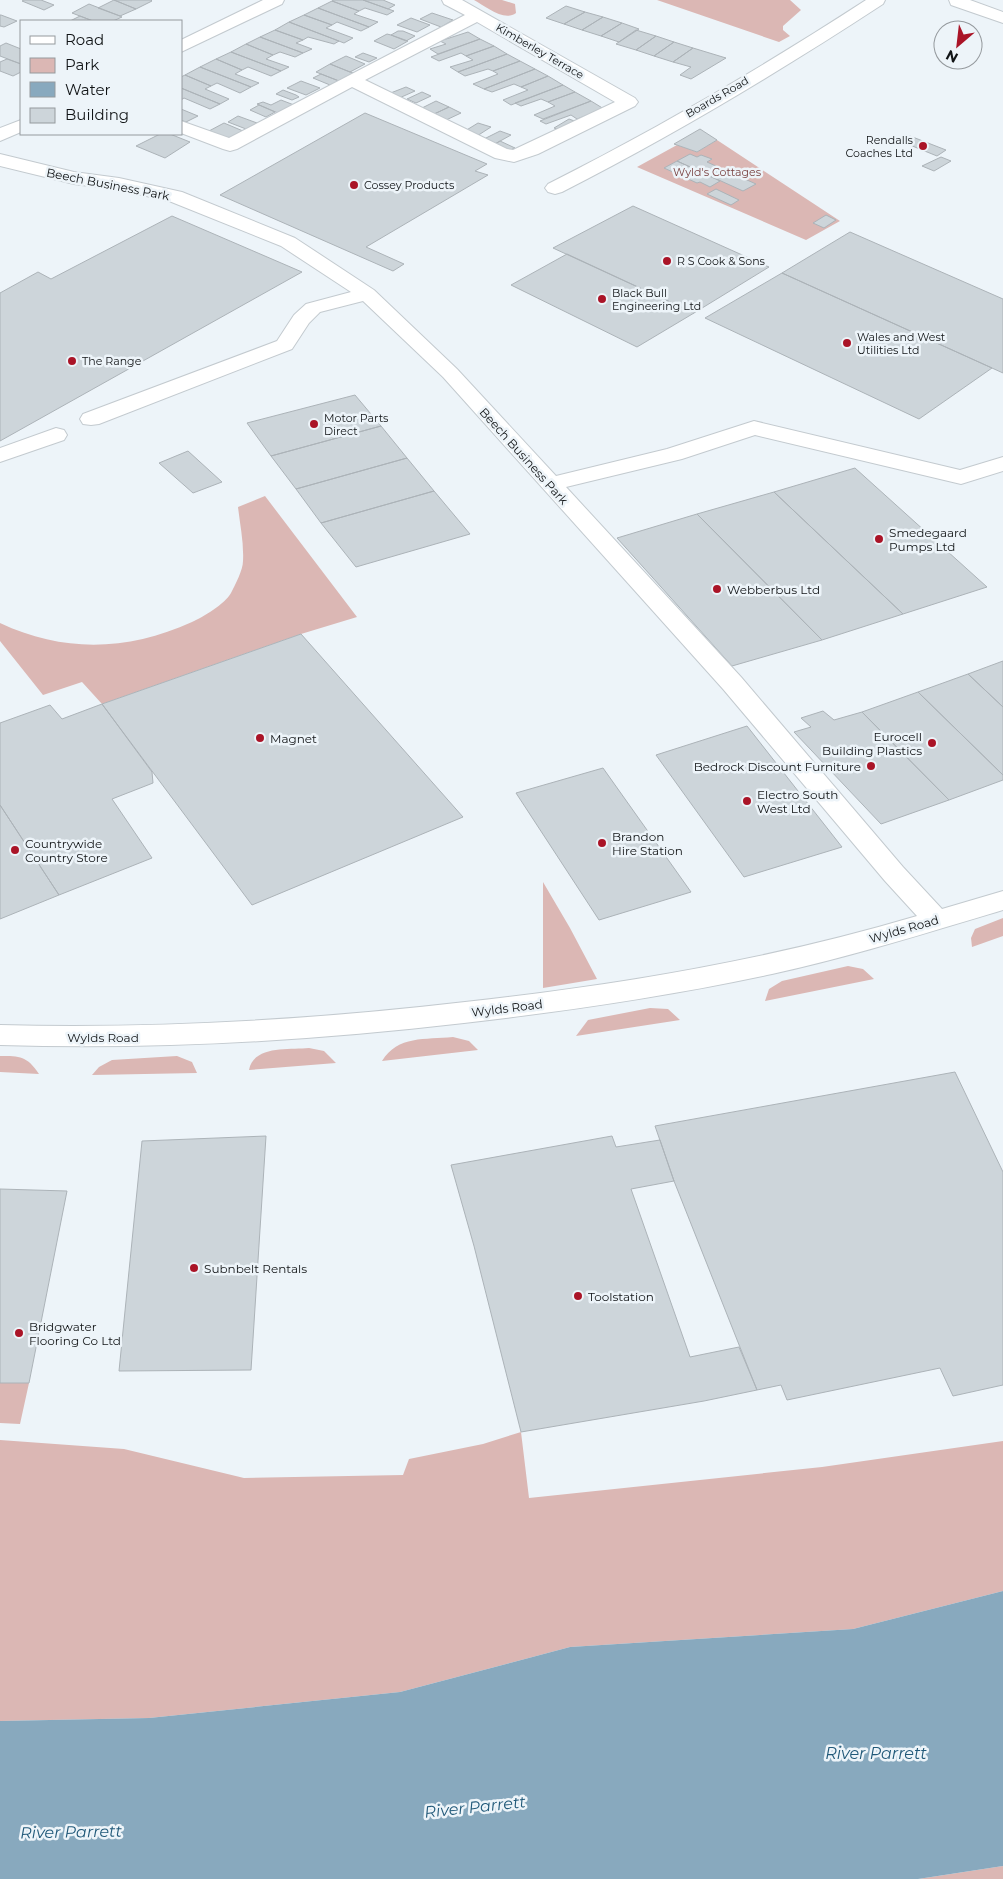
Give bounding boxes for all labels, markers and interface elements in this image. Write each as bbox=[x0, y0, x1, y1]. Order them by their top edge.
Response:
legend bbox=[20, 20, 182, 135]
street label: Kimberley Terrace bbox=[494, 20, 587, 82]
north arrow bbox=[933, 20, 983, 70]
text: Road bbox=[65, 30, 104, 49]
text: N bbox=[943, 46, 961, 67]
text: Park bbox=[65, 55, 99, 74]
street label: Boards Road bbox=[683, 73, 751, 121]
text: Water bbox=[65, 80, 111, 99]
text: Building bbox=[65, 105, 129, 124]
place label: Rendalls Coaches Ltd bbox=[846, 133, 914, 160]
marker: Rendalls Coaches Ltd bbox=[917, 140, 929, 152]
street label: Beech Business Park bbox=[45, 165, 172, 203]
park label: Wyld's Cottages bbox=[673, 165, 762, 179]
place label: Cossey Products bbox=[364, 178, 455, 192]
marker: Cossey Products bbox=[348, 179, 360, 191]
place label: R S Cook & Sons bbox=[677, 254, 766, 268]
marker: R S Cook & Sons bbox=[661, 255, 673, 267]
place label: Black Bull Engineering Ltd bbox=[612, 286, 701, 313]
marker: Black Bull Engineering Ltd bbox=[596, 293, 608, 305]
place label: Wales and West Utilities Ltd bbox=[857, 330, 946, 357]
marker: Wales and West Utilities Ltd bbox=[841, 337, 853, 349]
place label: The Range bbox=[82, 354, 142, 368]
marker: The Range bbox=[66, 355, 78, 367]
street label: Beech Business Park bbox=[477, 404, 572, 508]
place label: Motor Parts Direct bbox=[324, 411, 389, 438]
marker: Motor Parts Direct bbox=[308, 418, 320, 430]
place label: Smedegaard Pumps Ltd bbox=[889, 525, 967, 554]
marker: Smedegaard Pumps Ltd bbox=[873, 533, 885, 545]
place label: Webberbus Ltd bbox=[727, 582, 820, 597]
marker: Webberbus Ltd bbox=[711, 583, 723, 595]
place label: Eurocell Building Plastics bbox=[822, 729, 922, 758]
place label: Magnet bbox=[270, 731, 317, 746]
marker: Magnet bbox=[254, 732, 266, 744]
marker: Eurocell Building Plastics bbox=[926, 737, 938, 749]
place label: Bedrock Discount Furniture bbox=[694, 759, 861, 774]
marker: Bedrock Discount Furniture bbox=[865, 760, 877, 772]
place label: Electro South West Ltd bbox=[757, 787, 839, 816]
marker: Electro South West Ltd bbox=[741, 795, 753, 807]
place label: Brandon Hire Station bbox=[612, 829, 683, 858]
place label: Countrywide Country Store bbox=[25, 836, 108, 865]
marker: Brandon Hire Station bbox=[596, 837, 608, 849]
marker: Countrywide Country Store bbox=[9, 844, 21, 856]
street label: Wylds Road bbox=[868, 912, 940, 946]
street label: Wylds Road bbox=[471, 996, 543, 1020]
street label: Wylds Road bbox=[67, 1030, 139, 1045]
place label: Subnbelt Rentals bbox=[204, 1261, 307, 1276]
marker: Subnbelt Rentals bbox=[188, 1262, 200, 1274]
place label: Toolstation bbox=[588, 1289, 654, 1304]
marker: Toolstation bbox=[572, 1290, 584, 1302]
place label: Bridgwater Flooring Co Ltd bbox=[29, 1319, 121, 1348]
marker: Bridgwater Flooring Co Ltd bbox=[13, 1327, 25, 1339]
water label: River Parrett bbox=[825, 1744, 927, 1763]
water label: River Parrett bbox=[423, 1792, 527, 1822]
water label: River Parrett bbox=[20, 1822, 122, 1842]

